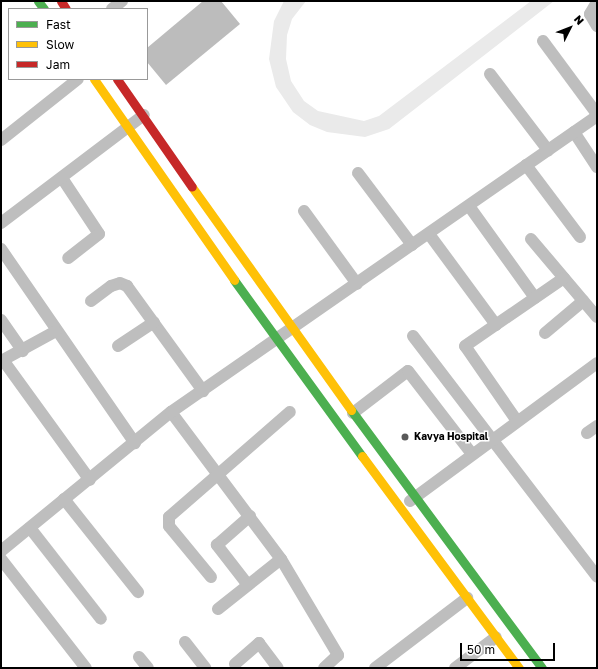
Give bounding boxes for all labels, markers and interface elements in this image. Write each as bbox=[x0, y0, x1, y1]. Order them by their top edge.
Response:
legend bbox=[8, 8, 148, 80]
north arrow bbox=[550, 8, 590, 48]
text: N bbox=[572, 12, 587, 27]
text: Fast bbox=[46, 17, 71, 32]
text: Slow bbox=[46, 37, 74, 52]
text: Jam bbox=[46, 57, 70, 72]
marker: Kavya Hospital bbox=[399, 431, 411, 443]
place label: Kavya Hospital bbox=[414, 431, 488, 443]
scale bar bbox=[462, 635, 557, 661]
text: 50 m bbox=[467, 642, 495, 657]

